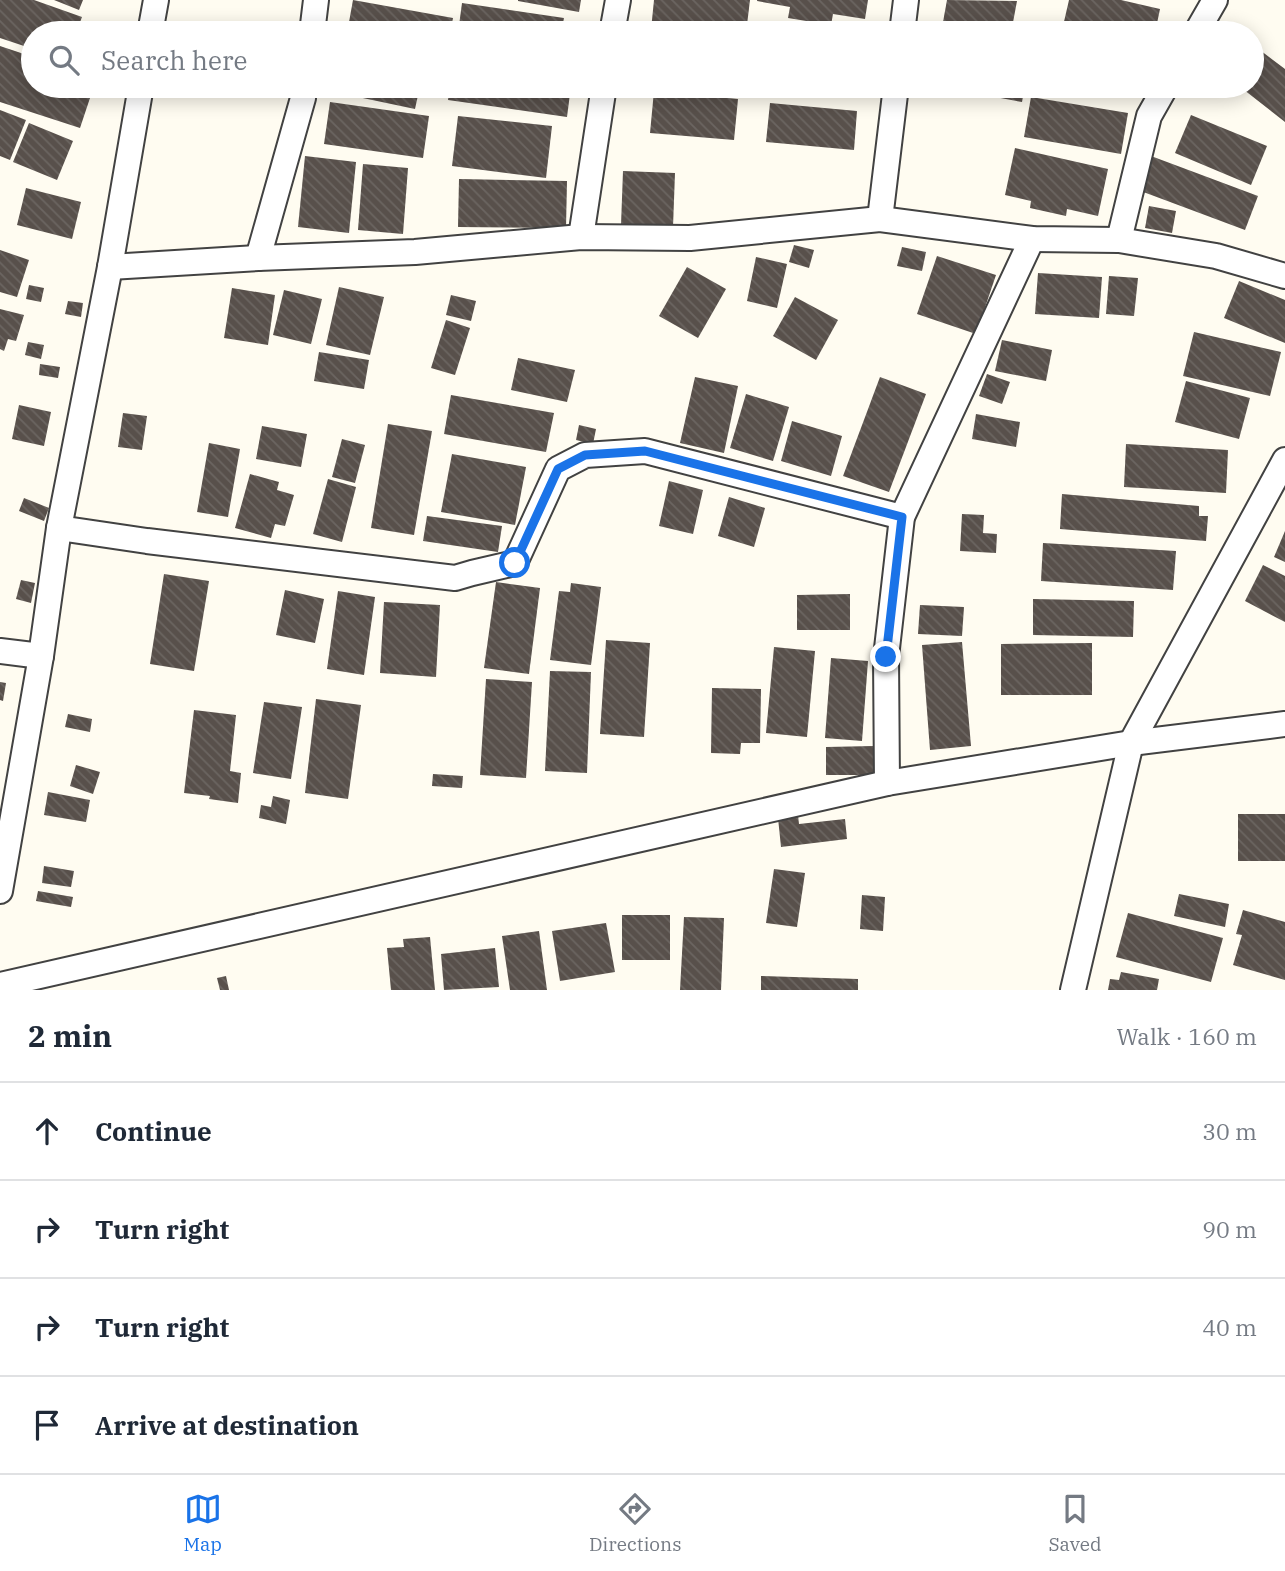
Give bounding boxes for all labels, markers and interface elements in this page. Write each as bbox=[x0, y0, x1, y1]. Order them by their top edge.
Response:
search box bbox=[21, 21, 1264, 98]
icon: search bbox=[45, 41, 83, 79]
text: Search here bbox=[101, 43, 247, 77]
route start bbox=[499, 547, 530, 578]
route end bbox=[870, 641, 901, 672]
text: 2 min bbox=[28, 1016, 112, 1055]
text: Walk · 160 m bbox=[1116, 1021, 1257, 1051]
icon: ahead bbox=[28, 1112, 66, 1150]
text: Continue bbox=[95, 1114, 212, 1148]
text: 30 m bbox=[1202, 1116, 1257, 1146]
icon: right bbox=[28, 1210, 66, 1248]
text: Turn right bbox=[95, 1212, 229, 1246]
text: 90 m bbox=[1202, 1214, 1257, 1244]
icon: right bbox=[28, 1308, 66, 1346]
text: Turn right bbox=[95, 1310, 229, 1344]
text: 40 m bbox=[1202, 1312, 1257, 1342]
icon: arrive bbox=[28, 1406, 66, 1444]
text: Arrive at destination bbox=[95, 1408, 359, 1442]
tab: Map bbox=[183, 1490, 222, 1556]
tab: Directions bbox=[589, 1490, 682, 1556]
tab: Saved bbox=[1048, 1490, 1102, 1556]

